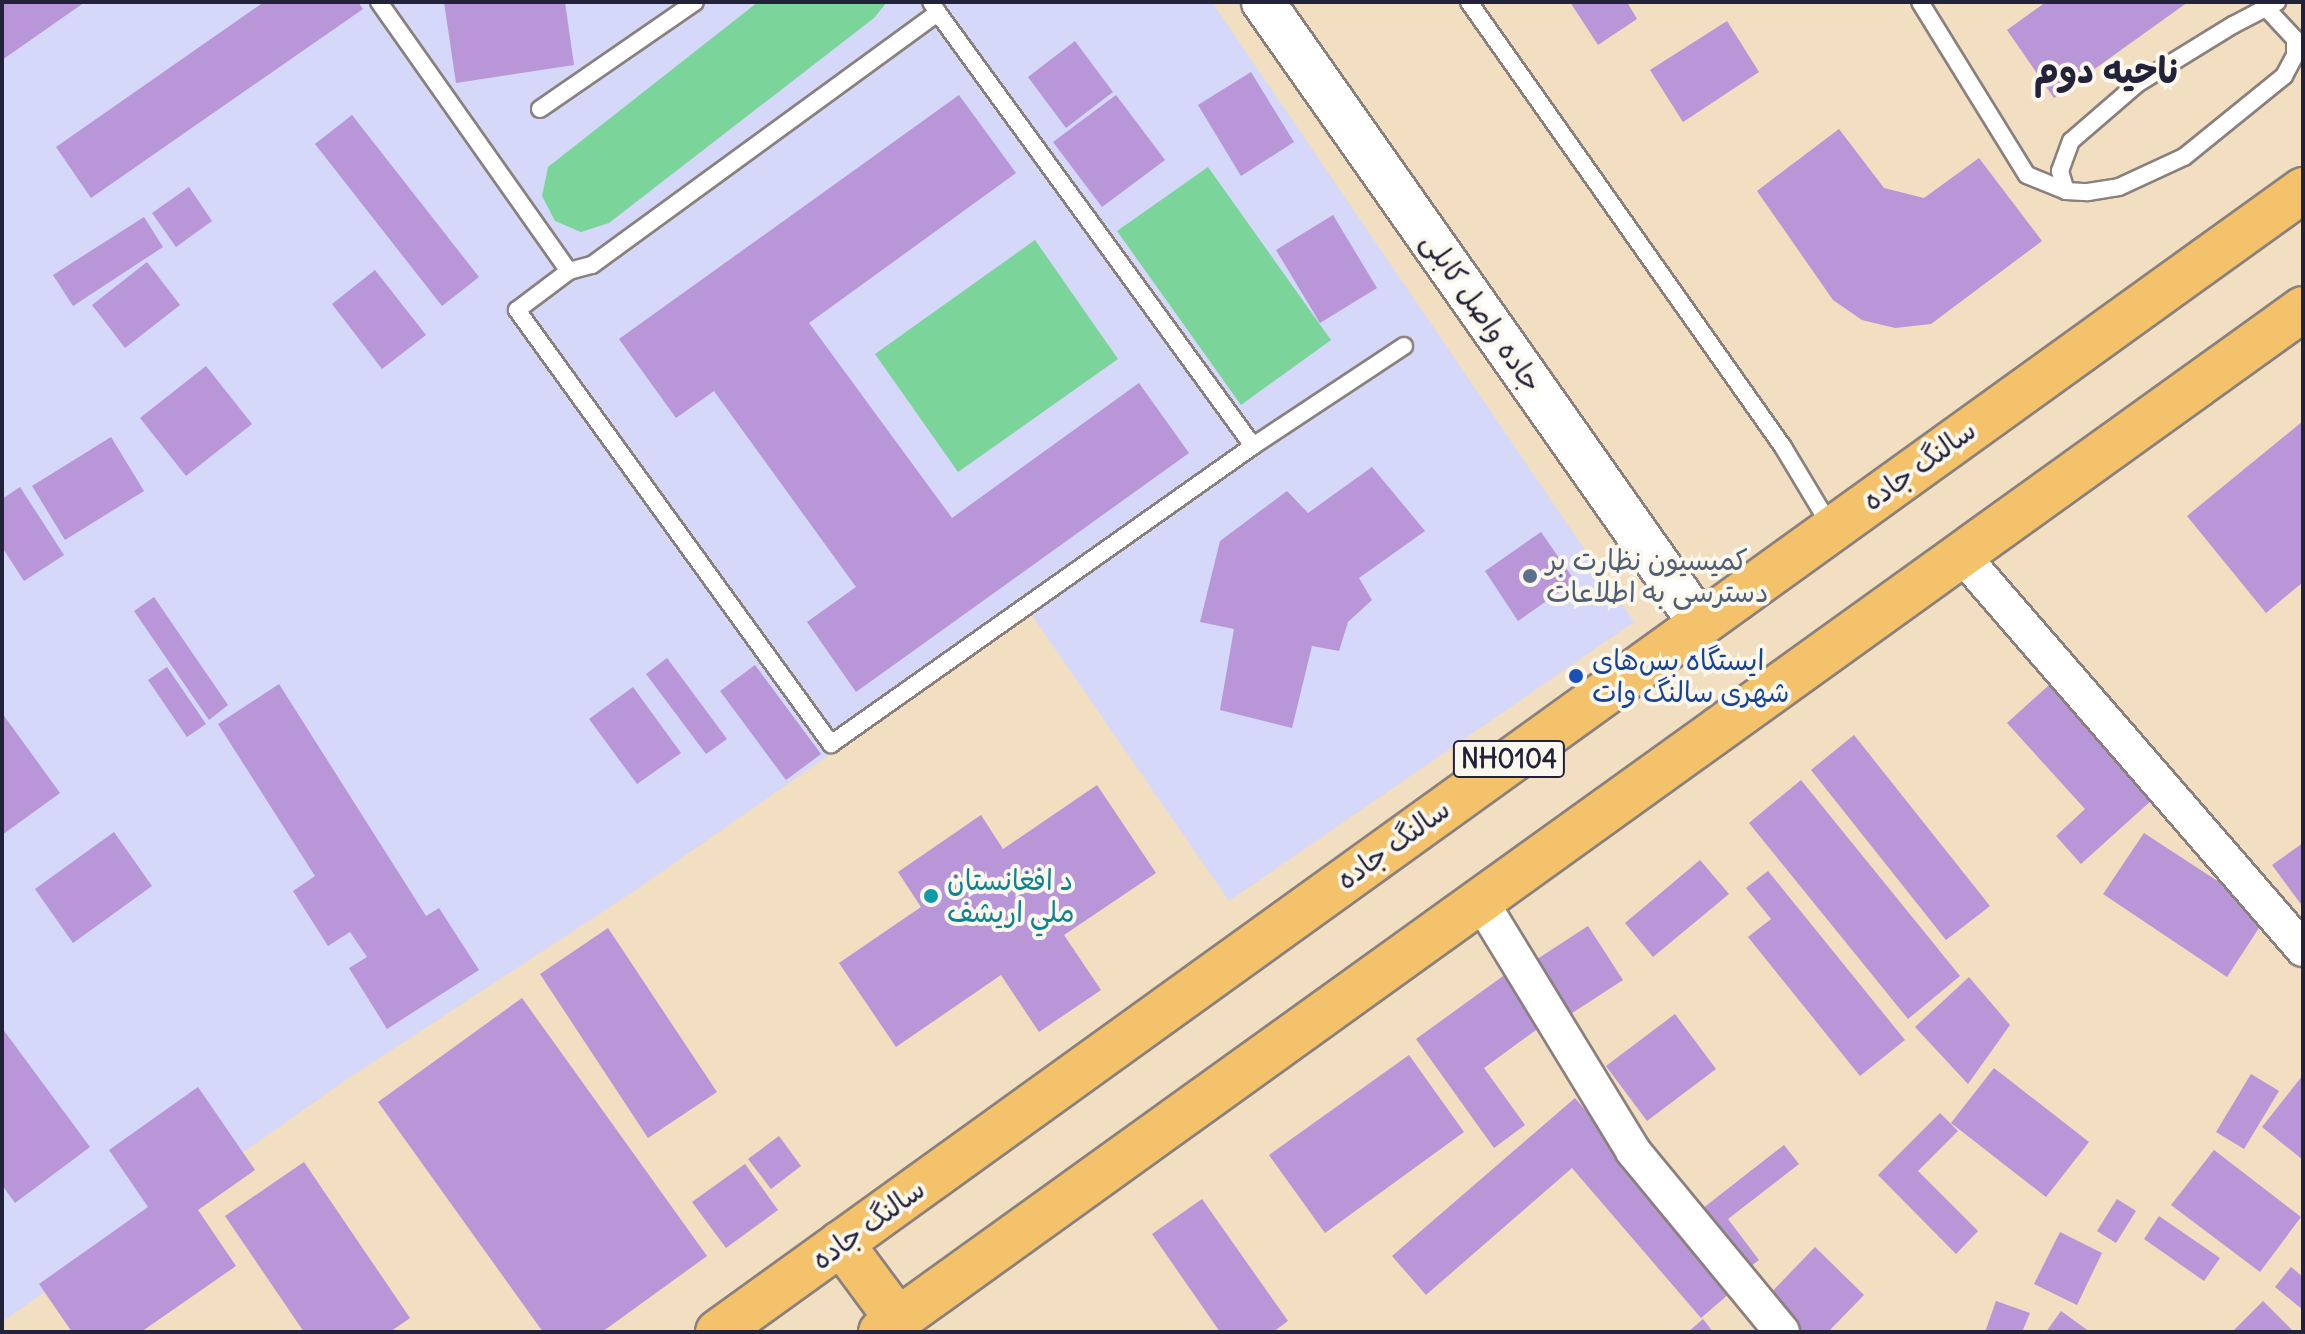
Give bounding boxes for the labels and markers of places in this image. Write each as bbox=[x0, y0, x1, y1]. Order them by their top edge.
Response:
place label: کمیسیون نظارت بر دسترسی به اطلاعات bbox=[1546, 543, 1768, 609]
marker: کمیسیون نظارت بر دسترسی به اطلاعات bbox=[1521, 567, 1539, 585]
place label: ایستگاه بس‌های شهری سالنگ وات bbox=[1592, 643, 1790, 709]
marker: ایستگاه بس‌های شهری سالنگ وات bbox=[1567, 667, 1585, 685]
place label: د افغانستان ملي اریشف bbox=[947, 863, 1074, 929]
marker: د افغانستان ملي اریشف bbox=[922, 887, 940, 905]

